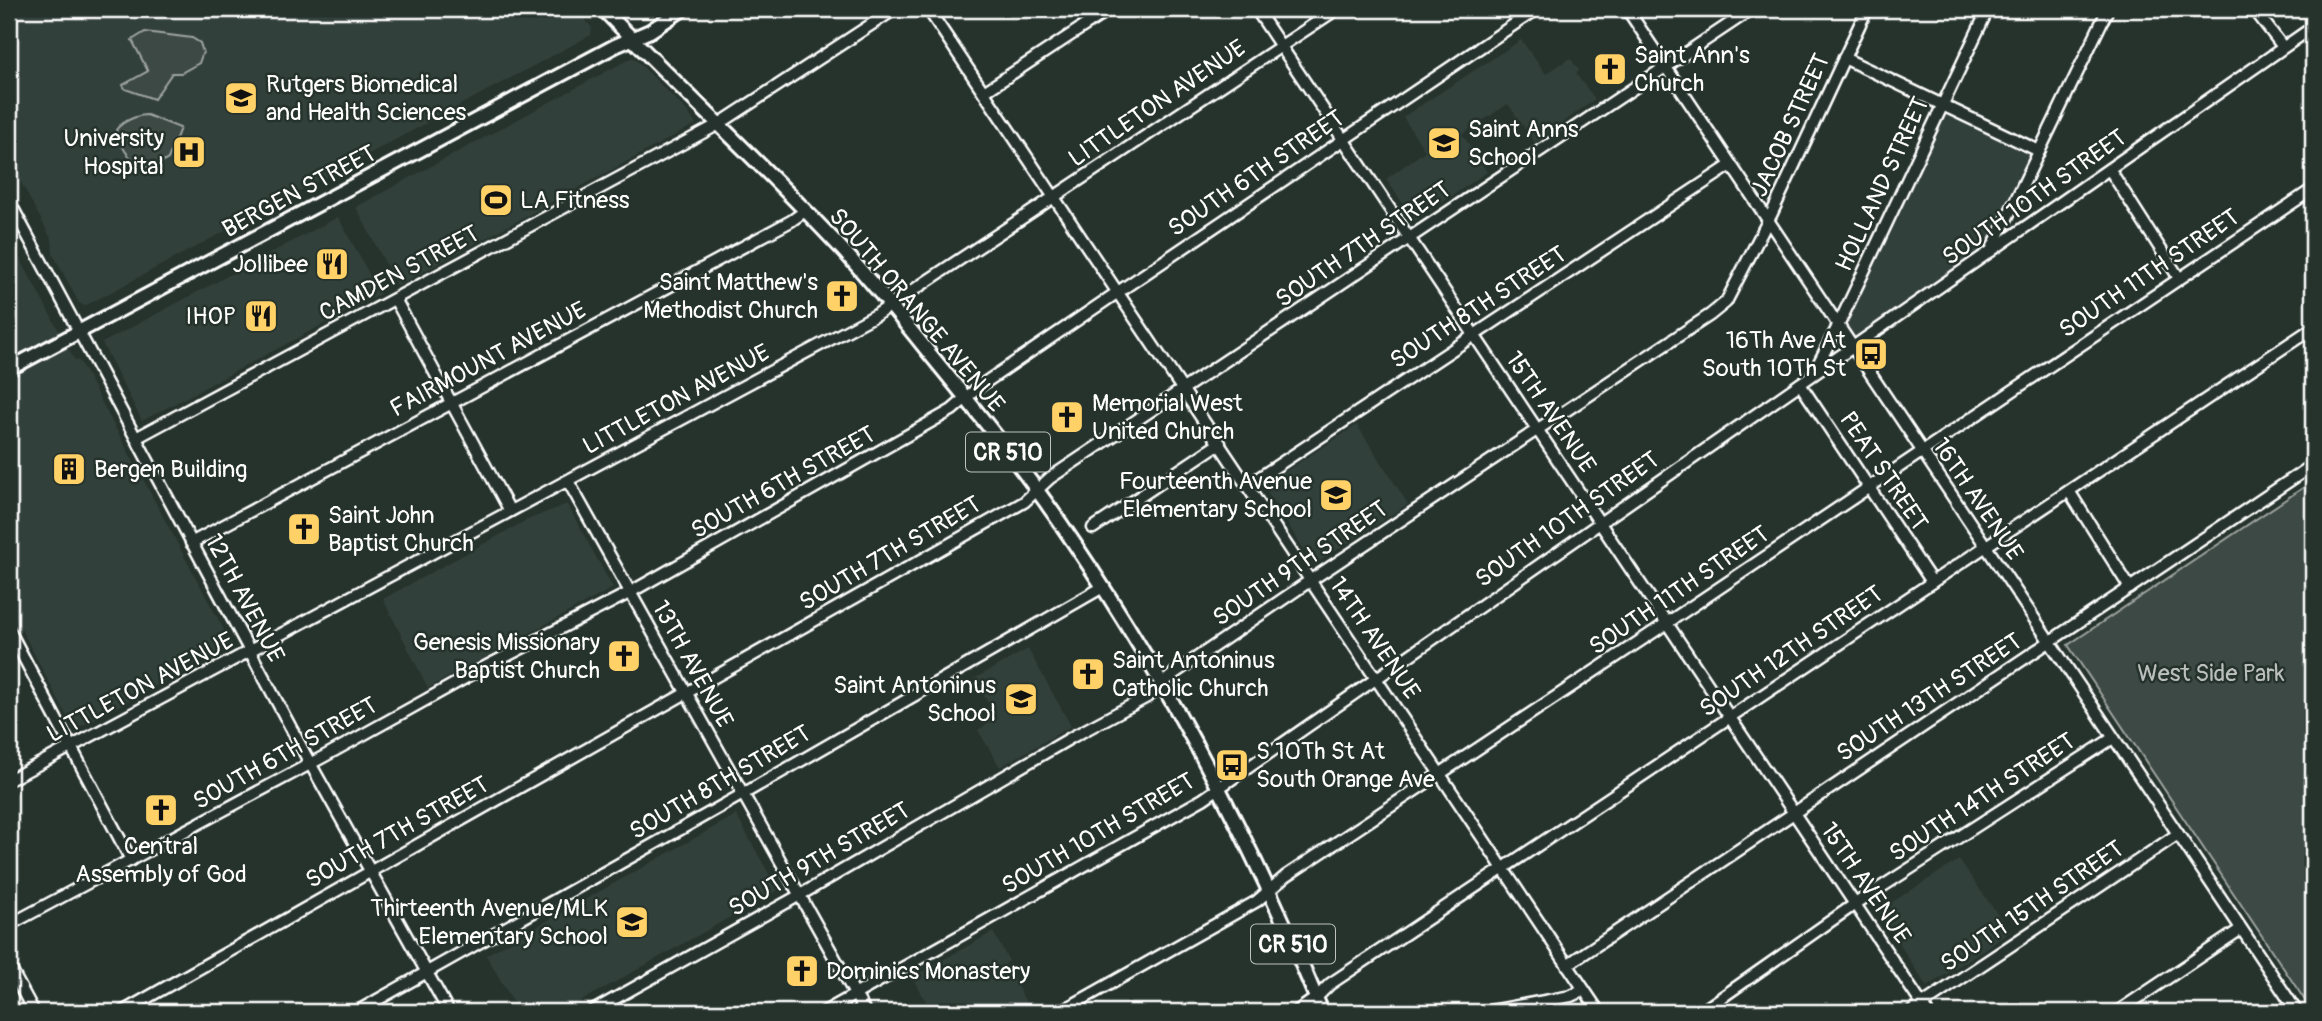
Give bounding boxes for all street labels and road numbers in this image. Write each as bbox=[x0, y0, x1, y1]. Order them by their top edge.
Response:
street label: LITTLETON AVENUE bbox=[1063, 33, 1251, 173]
street label: JACOB STREET bbox=[1745, 49, 1836, 201]
street label: HOLLAND STREET bbox=[1829, 92, 1936, 276]
street label: SOUTH 6TH STREET bbox=[1163, 104, 1350, 243]
street label: SOUTH 10TH STREET bbox=[1937, 123, 2132, 272]
street label: BERGEN STREET bbox=[217, 139, 381, 244]
street label: SOUTH 7TH STREET bbox=[1270, 175, 1456, 314]
street label: SOUTH ORANGE AVENUE bbox=[823, 202, 1011, 418]
street label: SOUTH 11TH STREET bbox=[2054, 202, 2245, 344]
street label: CAMDEN STREET bbox=[314, 219, 484, 328]
street label: SOUTH 8TH STREET bbox=[1385, 240, 1572, 375]
street label: FAIRMOUNT AVENUE bbox=[385, 295, 591, 423]
street label: LITTLETON AVENUE bbox=[578, 338, 775, 461]
street label: 15TH AVENUE bbox=[1499, 346, 1602, 479]
street label: PEAT STREET bbox=[1833, 406, 1934, 536]
street label: SOUTH 6TH STREET bbox=[686, 420, 880, 545]
road number: CR 510 bbox=[966, 432, 1050, 472]
street label: 16TH AVENUE bbox=[1926, 433, 2029, 566]
street label: SOUTH 10TH STREET bbox=[1470, 445, 1665, 594]
street label: SOUTH 7TH STREET bbox=[794, 490, 986, 617]
street label: SOUTH 9TH STREET bbox=[1207, 494, 1393, 633]
street label: SOUTH 11TH STREET bbox=[1584, 519, 1775, 661]
street label: 12TH AVENUE bbox=[199, 529, 290, 667]
street label: 14TH AVENUE bbox=[1323, 572, 1426, 705]
street label: SOUTH 12TH STREET bbox=[1694, 579, 1888, 724]
street label: 13TH AVENUE bbox=[646, 596, 739, 733]
street label: LITTLETON AVENUE bbox=[42, 626, 239, 749]
street label: SOUTH 13TH STREET bbox=[1831, 627, 2027, 768]
street label: SOUTH 6TH STREET bbox=[188, 691, 382, 816]
street label: SOUTH 8TH STREET bbox=[625, 719, 816, 846]
street label: SOUTH 14TH STREET bbox=[1884, 727, 2080, 868]
street label: SOUTH 10TH STREET bbox=[997, 766, 1200, 900]
street label: SOUTH 7TH STREET bbox=[301, 770, 494, 895]
street label: SOUTH 9TH STREET bbox=[723, 796, 915, 923]
street label: 15TH AVENUE bbox=[1814, 817, 1917, 950]
street label: SOUTH 15TH STREET bbox=[1935, 834, 2129, 978]
road number: CR 510 bbox=[1251, 925, 1335, 964]

